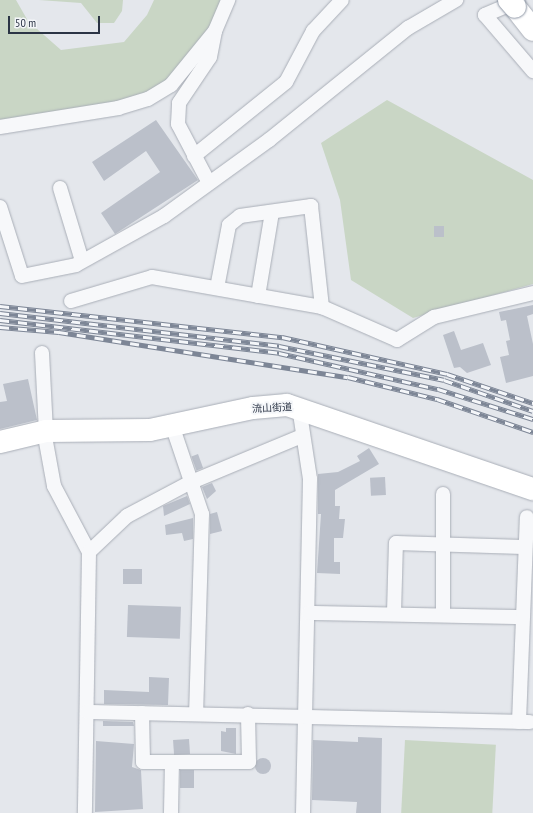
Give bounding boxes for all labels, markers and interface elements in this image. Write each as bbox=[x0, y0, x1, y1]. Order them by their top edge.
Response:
scale bar bbox=[10, 8, 102, 34]
text: 50 m bbox=[15, 15, 36, 30]
street label: 流山街道 bbox=[252, 401, 292, 415]

